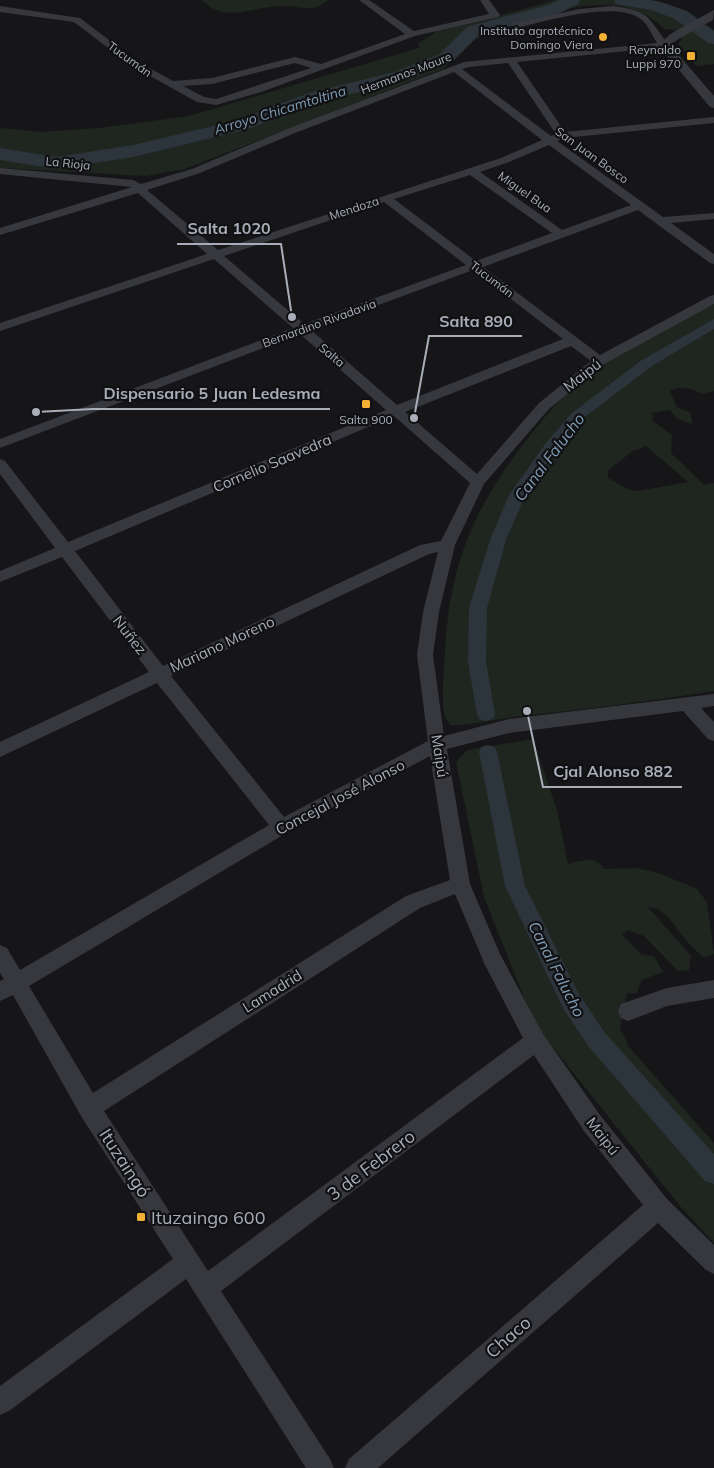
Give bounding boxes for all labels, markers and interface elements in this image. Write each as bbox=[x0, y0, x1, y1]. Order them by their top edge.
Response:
place label: Instituto agrotécnico Domingo Viera bbox=[480, 23, 593, 52]
marker: Instituto agrotécnico Domingo Viera bbox=[597, 31, 609, 43]
street label: Tucumán bbox=[105, 38, 155, 80]
place label: Reynaldo Luppi 970 bbox=[626, 42, 681, 71]
street label: Hermanos Maure bbox=[358, 49, 454, 97]
marker: Reynaldo Luppi 970 bbox=[685, 50, 697, 62]
water label: Arroyo Chicamtoltina bbox=[211, 81, 348, 139]
street label: San Juan Bosco bbox=[553, 123, 632, 187]
street label: La Rioja bbox=[45, 153, 91, 173]
street label: Miguel Bua bbox=[495, 168, 555, 216]
street label: Mendoza bbox=[327, 193, 381, 223]
callout: Salta 1020 bbox=[177, 213, 281, 244]
text: Salta 1020 bbox=[187, 218, 271, 238]
street label: Tucumán bbox=[467, 258, 517, 300]
street label: Bernardino Rivadavia bbox=[260, 295, 378, 351]
callout: Salta 890 bbox=[429, 305, 522, 336]
text: Salta 890 bbox=[439, 311, 513, 331]
street label: Salta bbox=[316, 340, 348, 370]
street label: Maipú bbox=[559, 354, 605, 396]
callout: Dispensario 5 Juan Ledesma bbox=[93, 378, 330, 409]
text: Dispensario 5 Juan Ledesma bbox=[104, 383, 320, 403]
marker: Salta 900 bbox=[360, 398, 372, 410]
water label: Canal Falucho bbox=[509, 409, 589, 505]
place label: Salta 900 bbox=[339, 412, 393, 427]
street label: Cornelio Saavedra bbox=[210, 429, 334, 497]
street label: Mariano Moreno bbox=[167, 611, 277, 677]
street label: Nuñez bbox=[109, 612, 151, 659]
street label: Maipú bbox=[427, 733, 453, 779]
street label: Concejal José Alonso bbox=[272, 755, 408, 839]
callout: Cjal Alonso 882 bbox=[543, 756, 682, 787]
text: Cjal Alonso 882 bbox=[553, 761, 673, 781]
water label: Canal Falucho bbox=[524, 918, 590, 1020]
street label: Lamadrid bbox=[239, 965, 305, 1017]
street label: Maipú bbox=[582, 1113, 624, 1159]
street label: Ituzaingó bbox=[94, 1124, 156, 1202]
street label: 3 de Febrero bbox=[323, 1125, 419, 1205]
place label: Ituzaingo 600 bbox=[151, 1206, 265, 1229]
marker: Ituzaingo 600 bbox=[135, 1211, 147, 1223]
street label: Chaco bbox=[481, 1311, 535, 1363]

